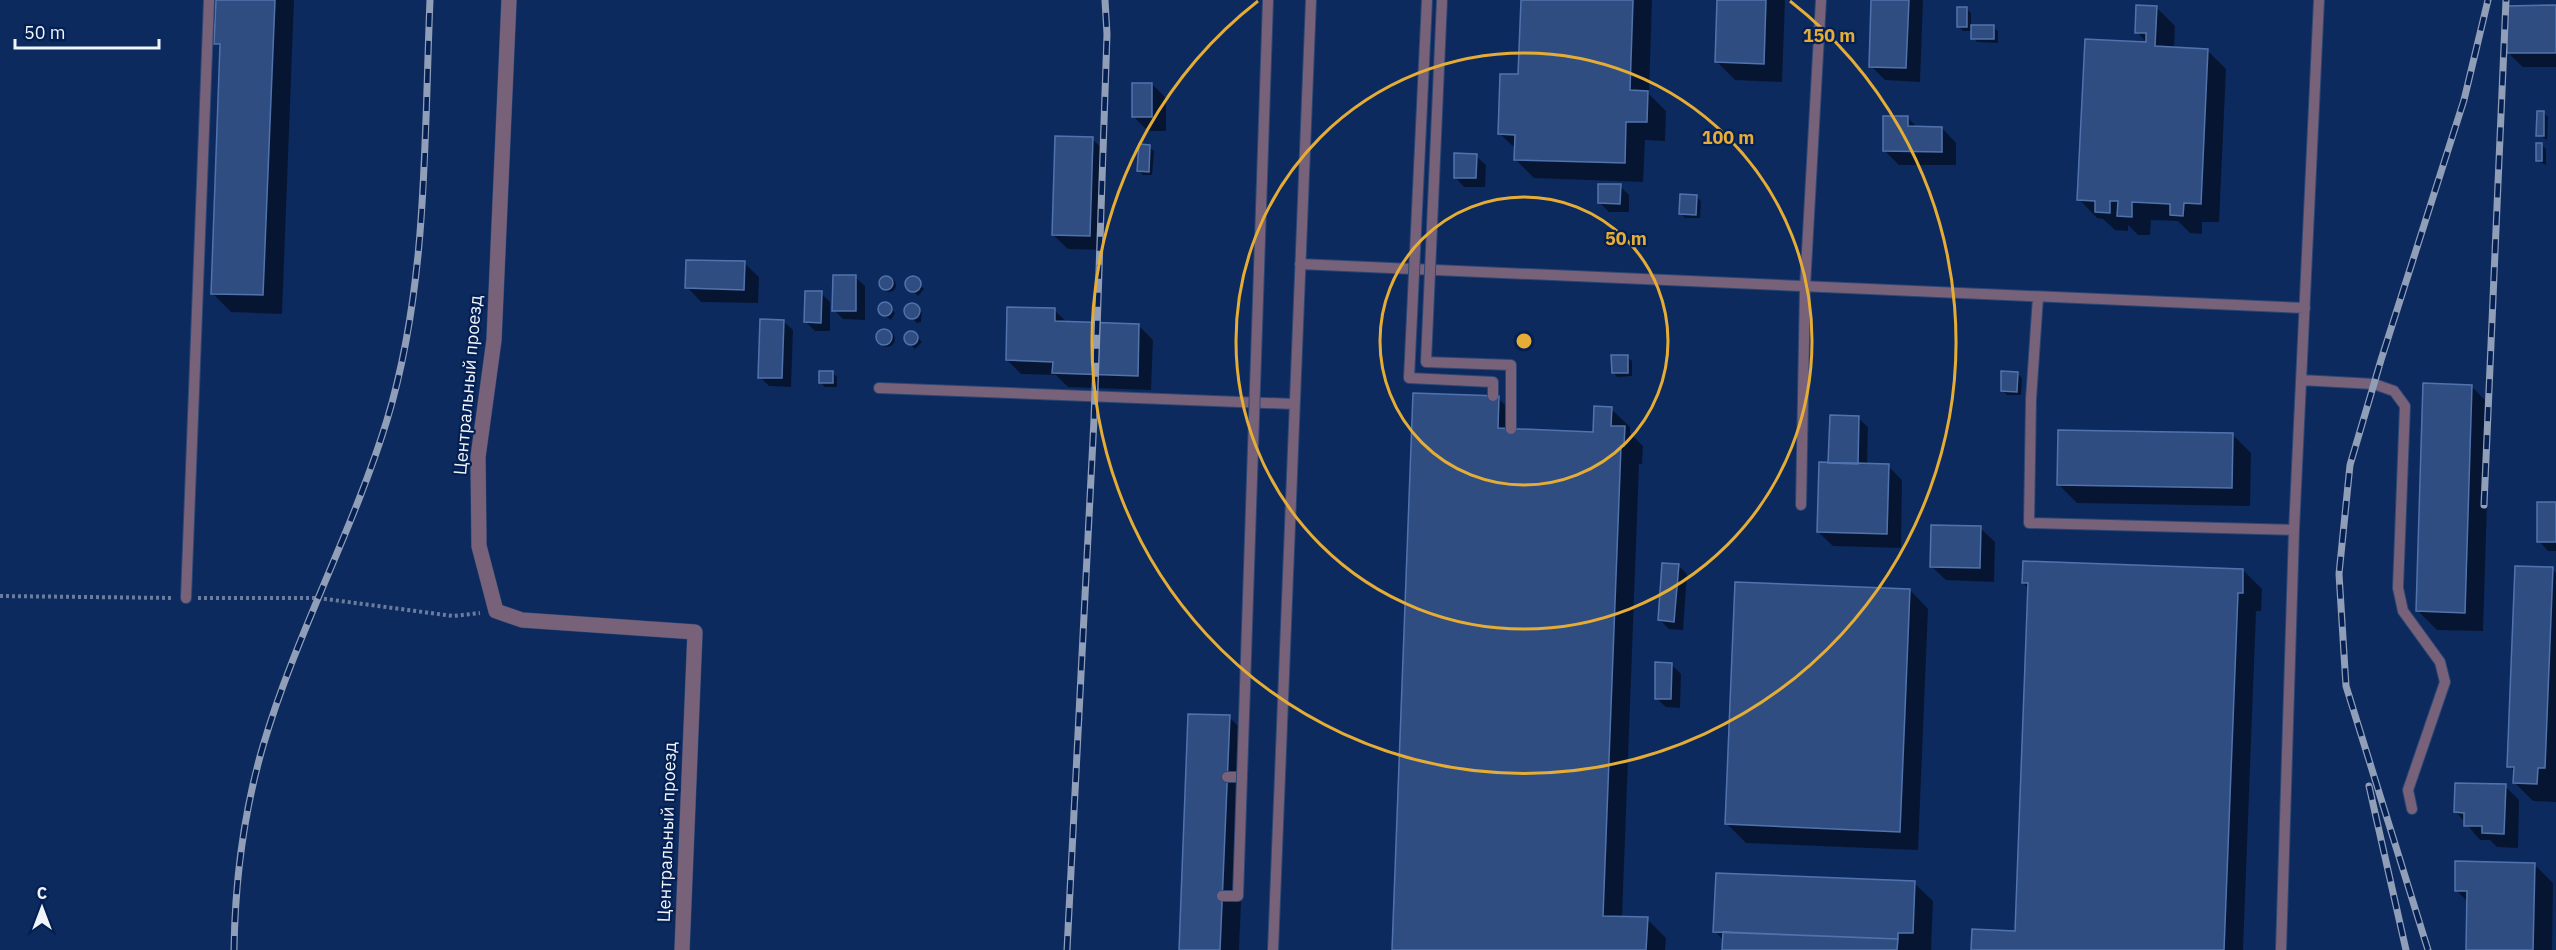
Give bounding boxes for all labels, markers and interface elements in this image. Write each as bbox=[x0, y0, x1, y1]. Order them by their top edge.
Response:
scale bar bbox=[15, 12, 159, 50]
text: 50 m bbox=[24, 21, 66, 44]
text: 150 m bbox=[1803, 24, 1855, 47]
text: 100 m bbox=[1702, 126, 1754, 149]
text: 50 m bbox=[1605, 227, 1647, 250]
street label: Центральный проезд bbox=[448, 294, 487, 476]
centre of rings bbox=[1514, 331, 1534, 351]
street label: Центральный проезд bbox=[652, 741, 681, 923]
north arrow bbox=[12, 878, 72, 938]
text: С bbox=[37, 883, 47, 903]

